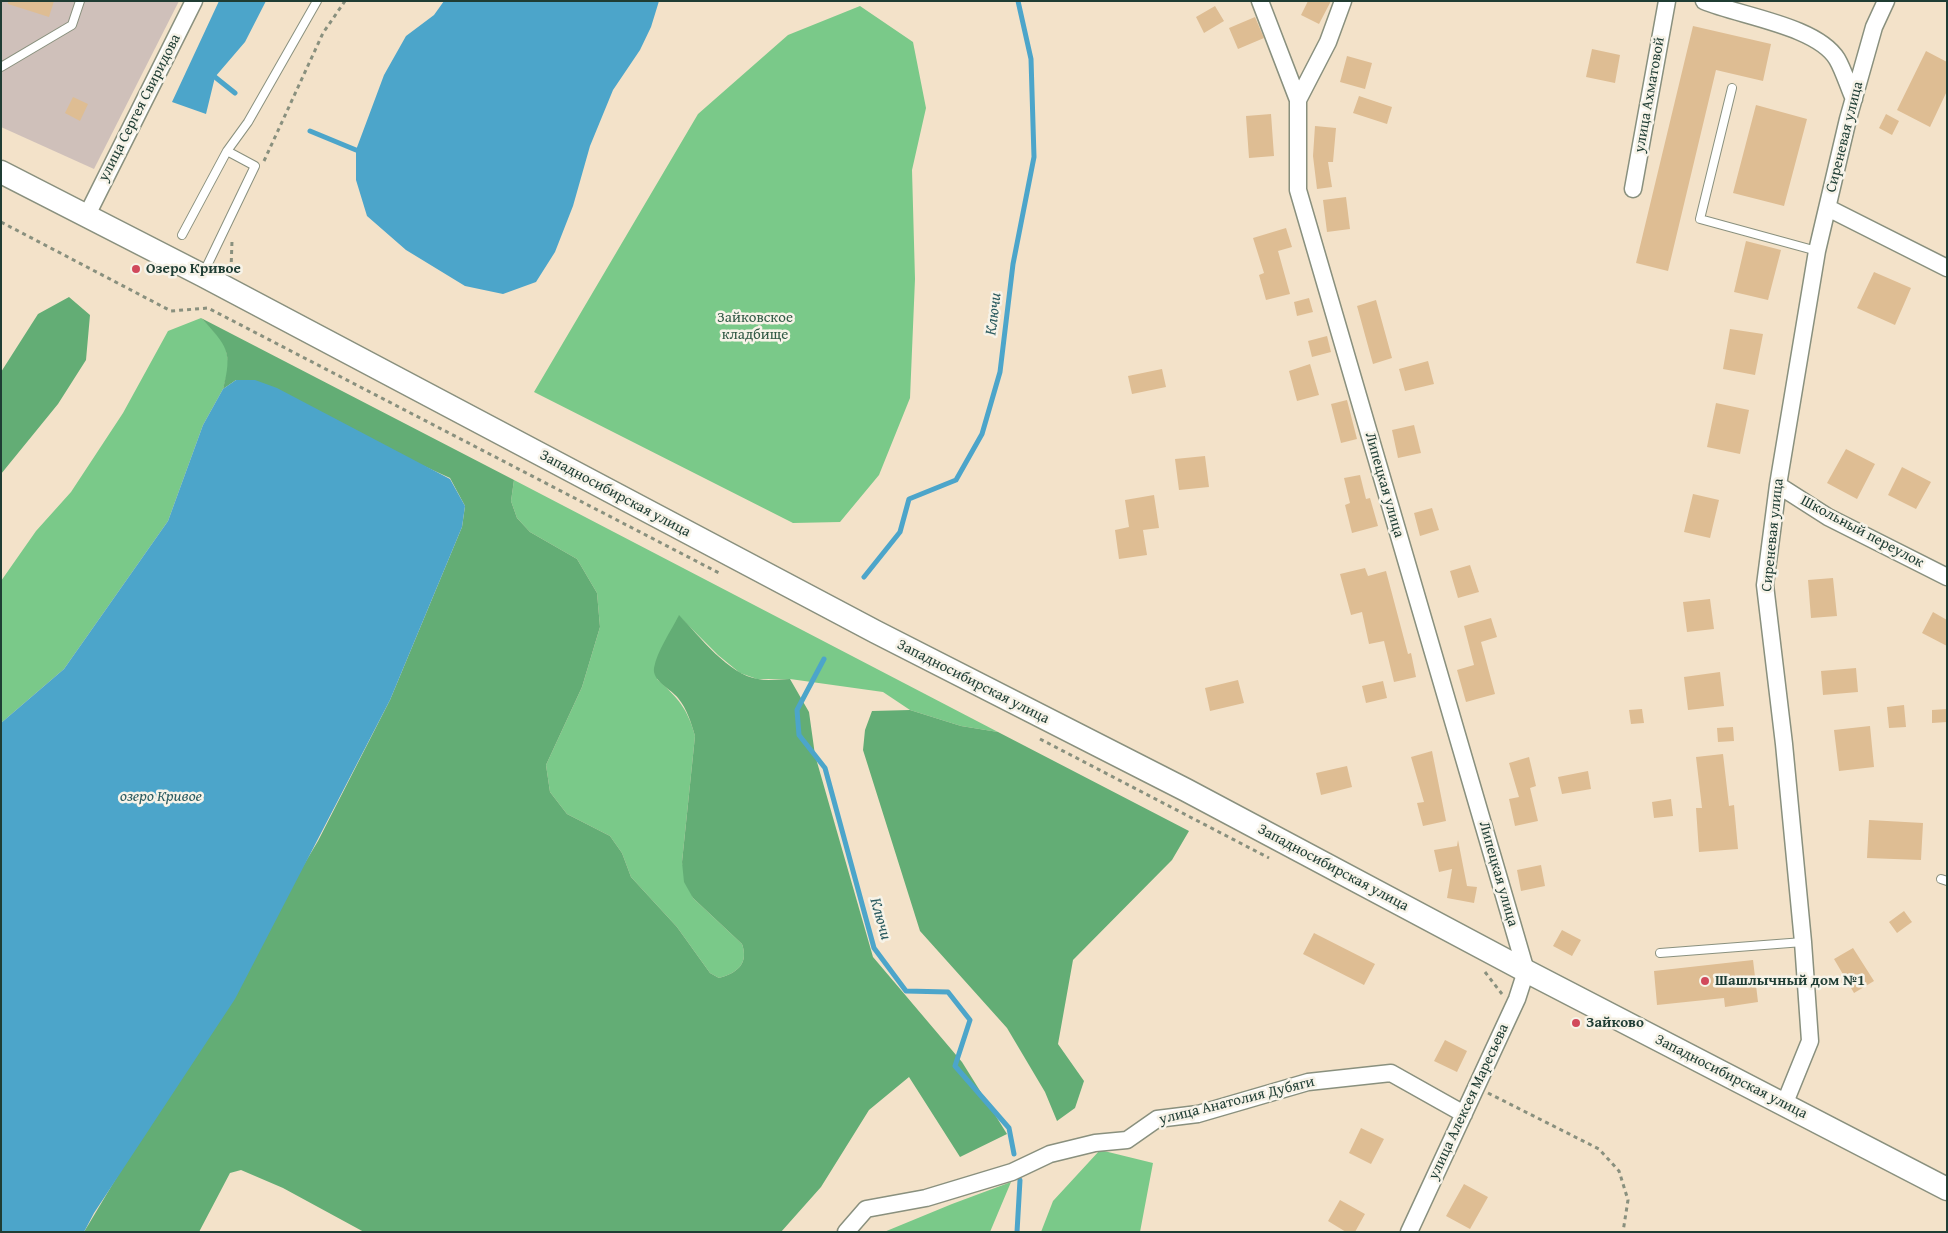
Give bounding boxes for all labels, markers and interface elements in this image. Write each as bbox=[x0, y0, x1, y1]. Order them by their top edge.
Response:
street label: улица Сергея Свиридова bbox=[95, 31, 185, 185]
street label: улица Ахматовой bbox=[1631, 36, 1669, 154]
street label: Сиреневая улица bbox=[1823, 80, 1867, 194]
place label: Озеро Кривое bbox=[146, 260, 241, 278]
marker: Озеро Кривое bbox=[130, 263, 142, 275]
water label: Ключи bbox=[982, 291, 1006, 337]
park label: Зайковское кладбище bbox=[717, 309, 793, 344]
street label: Липецкая улица bbox=[1360, 430, 1408, 540]
street label: Западносибирская улица bbox=[536, 447, 694, 541]
street label: Сиреневая улица bbox=[1758, 477, 1788, 593]
street label: Школьный переулок bbox=[1797, 492, 1927, 572]
street label: Западносибирская улица bbox=[894, 636, 1052, 728]
water label: озеро Кривое bbox=[120, 787, 202, 807]
street label: Липецкая улица bbox=[1474, 819, 1522, 929]
street label: Западносибирская улица bbox=[1254, 821, 1412, 915]
water label: Ключи bbox=[865, 896, 895, 942]
place label: Шашлычный дом №1 bbox=[1715, 972, 1865, 990]
marker: Шашлычный дом №1 bbox=[1699, 975, 1711, 987]
place label: Зайково bbox=[1586, 1014, 1644, 1032]
marker: Зайково bbox=[1570, 1017, 1582, 1029]
street label: улица Алексея Маресьева bbox=[1425, 1021, 1513, 1183]
street label: Западносибирская улица bbox=[1652, 1031, 1810, 1123]
street label: улица Анатолия Дубяги bbox=[1157, 1073, 1317, 1129]

